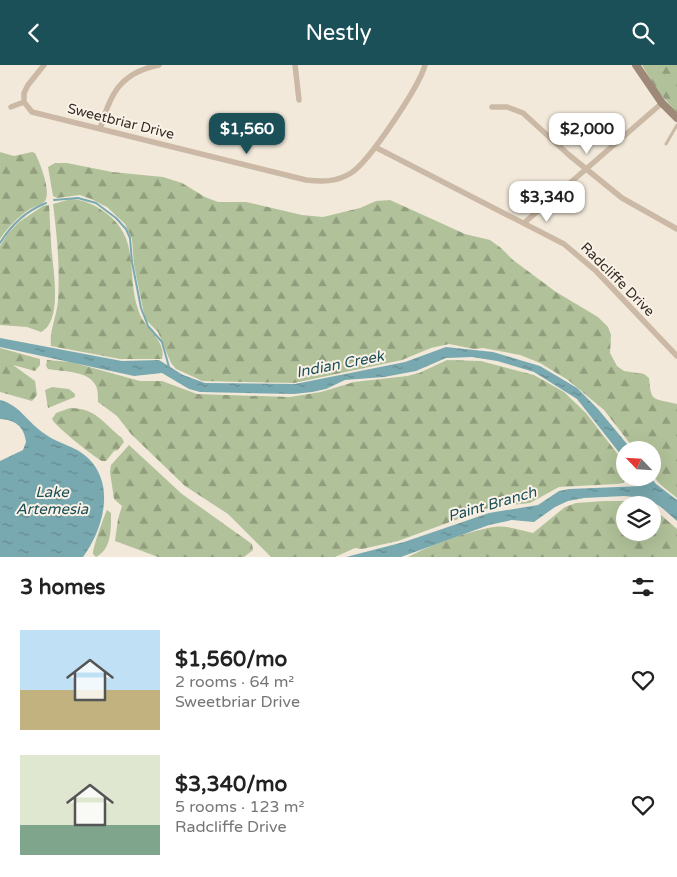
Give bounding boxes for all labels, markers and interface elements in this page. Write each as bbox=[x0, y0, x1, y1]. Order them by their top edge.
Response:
icon: back bbox=[20, 19, 48, 47]
icon: search bbox=[629, 19, 657, 47]
text: Nestly bbox=[306, 20, 371, 46]
street label: Sweetbriar Drive bbox=[66, 100, 176, 143]
pin: $1,560 bbox=[206, 113, 288, 155]
pin: $2,000 bbox=[546, 113, 628, 155]
text: $1,560 bbox=[220, 119, 274, 139]
text: $2,000 bbox=[560, 119, 614, 139]
pin: $3,340 bbox=[506, 181, 588, 223]
text: $3,340 bbox=[520, 187, 574, 207]
street label: Radcliffe Drive bbox=[577, 239, 658, 320]
water label: Indian Creek bbox=[295, 346, 387, 381]
north arrow bbox=[616, 441, 661, 486]
map controls bbox=[616, 441, 661, 541]
water label: Lake Artemesia bbox=[16, 483, 89, 518]
water label: Paint Branch bbox=[446, 483, 539, 525]
button: layers bbox=[616, 496, 661, 541]
icon: filters bbox=[629, 573, 657, 601]
text: 3 homes bbox=[20, 575, 105, 600]
text: $1,560/mo bbox=[175, 647, 287, 672]
icon: home bbox=[60, 650, 120, 710]
icon: heart bbox=[629, 666, 657, 694]
text: 2 rooms · 64 m² bbox=[175, 672, 294, 692]
text: Sweetbriar Drive bbox=[175, 692, 300, 712]
text: $3,340/mo bbox=[175, 772, 287, 797]
icon: home bbox=[60, 775, 120, 835]
icon: heart bbox=[629, 791, 657, 819]
text: 5 rooms · 123 m² bbox=[175, 797, 304, 817]
text: Radcliffe Drive bbox=[175, 817, 287, 837]

